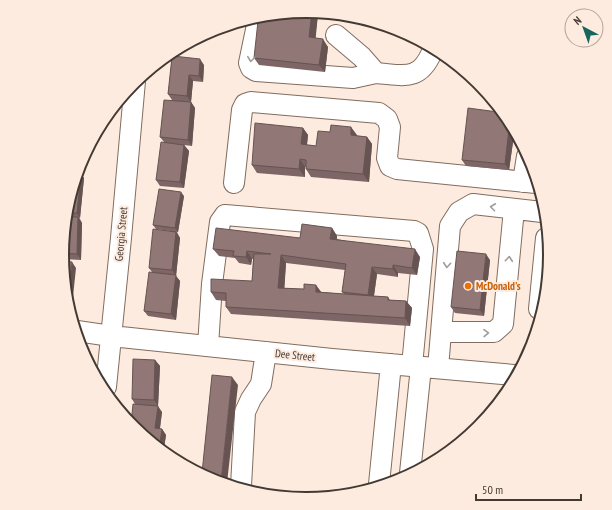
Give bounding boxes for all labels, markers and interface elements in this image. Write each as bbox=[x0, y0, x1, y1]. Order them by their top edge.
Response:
north arrow bbox=[564, 8, 604, 48]
text: N bbox=[571, 13, 584, 28]
one-way arrow bbox=[247, 55, 256, 62]
one-way arrow bbox=[490, 202, 497, 211]
street label: Georgia Street bbox=[112, 206, 130, 262]
one-way arrow bbox=[505, 256, 514, 262]
one-way arrow bbox=[443, 262, 452, 268]
place label: McDonald's bbox=[476, 279, 521, 293]
marker: McDonald's bbox=[463, 281, 473, 291]
one-way arrow bbox=[483, 328, 489, 337]
street label: Dee Street bbox=[274, 346, 316, 364]
scale bar bbox=[476, 476, 581, 502]
text: 50 m bbox=[482, 482, 503, 497]

